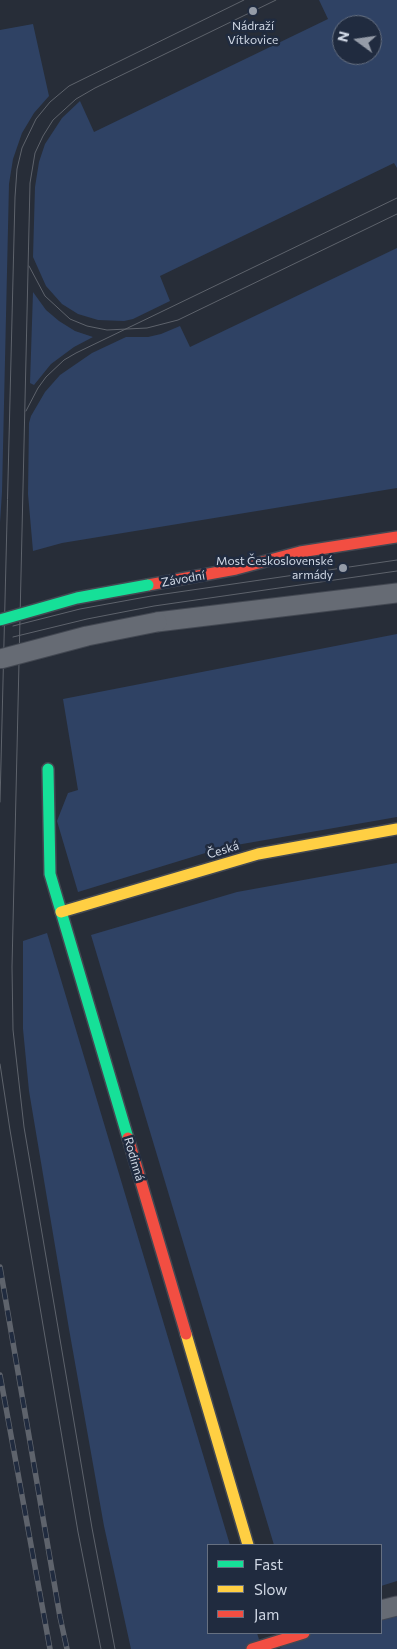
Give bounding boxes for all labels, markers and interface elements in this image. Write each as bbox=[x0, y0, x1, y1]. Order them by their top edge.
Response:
marker: Nádraží Vítkovice bbox=[247, 5, 259, 17]
north arrow bbox=[332, 15, 382, 65]
place label: Nádraží Vítkovice bbox=[228, 19, 278, 47]
text: N bbox=[333, 29, 352, 44]
place label: Most Československé armády bbox=[216, 554, 333, 582]
marker: Most Československé armády bbox=[337, 562, 349, 574]
street label: Závodní bbox=[160, 568, 206, 590]
street label: Česká bbox=[205, 838, 241, 862]
street label: Rodinná bbox=[121, 1135, 147, 1183]
legend bbox=[207, 1544, 382, 1634]
text: Fast bbox=[254, 1555, 283, 1573]
text: Slow bbox=[254, 1580, 287, 1598]
text: Jam bbox=[254, 1605, 279, 1623]

